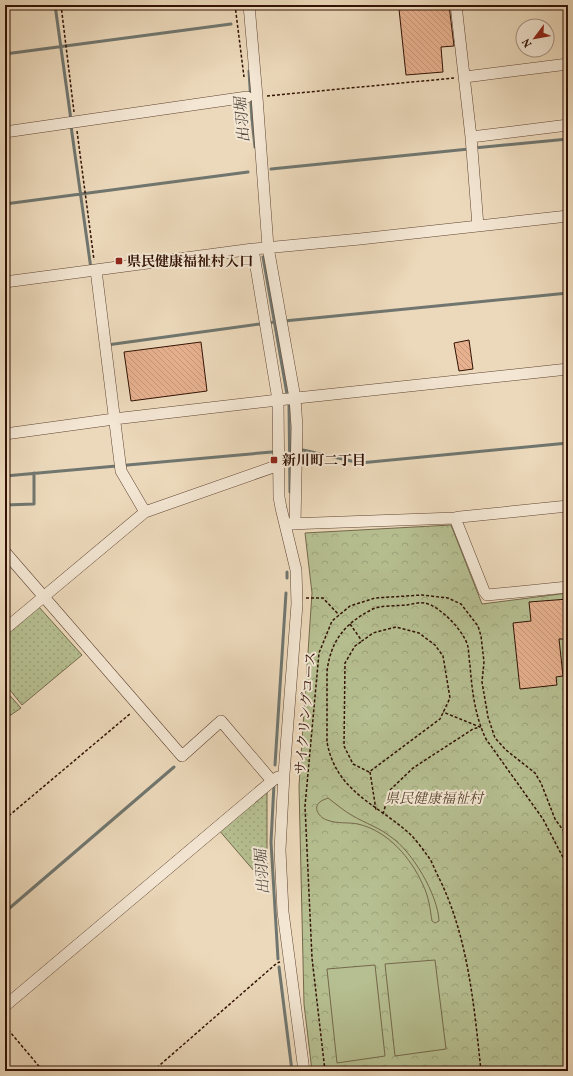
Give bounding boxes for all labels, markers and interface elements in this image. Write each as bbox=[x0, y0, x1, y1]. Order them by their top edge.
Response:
north arrow bbox=[515, 18, 555, 58]
text: N bbox=[519, 35, 536, 50]
water label: 出羽堀 bbox=[231, 94, 256, 143]
place label: 県民健康福祉村入口 bbox=[127, 253, 253, 272]
marker: 県民健康福祉村入口 bbox=[114, 256, 124, 266]
place label: 新川町二丁目 bbox=[282, 452, 366, 471]
marker: 新川町二丁目 bbox=[269, 455, 279, 465]
street label: サイクリングコース bbox=[292, 651, 321, 775]
park label: 県民健康福祉村 bbox=[385, 790, 485, 809]
water label: 出羽堀 bbox=[251, 846, 276, 895]

